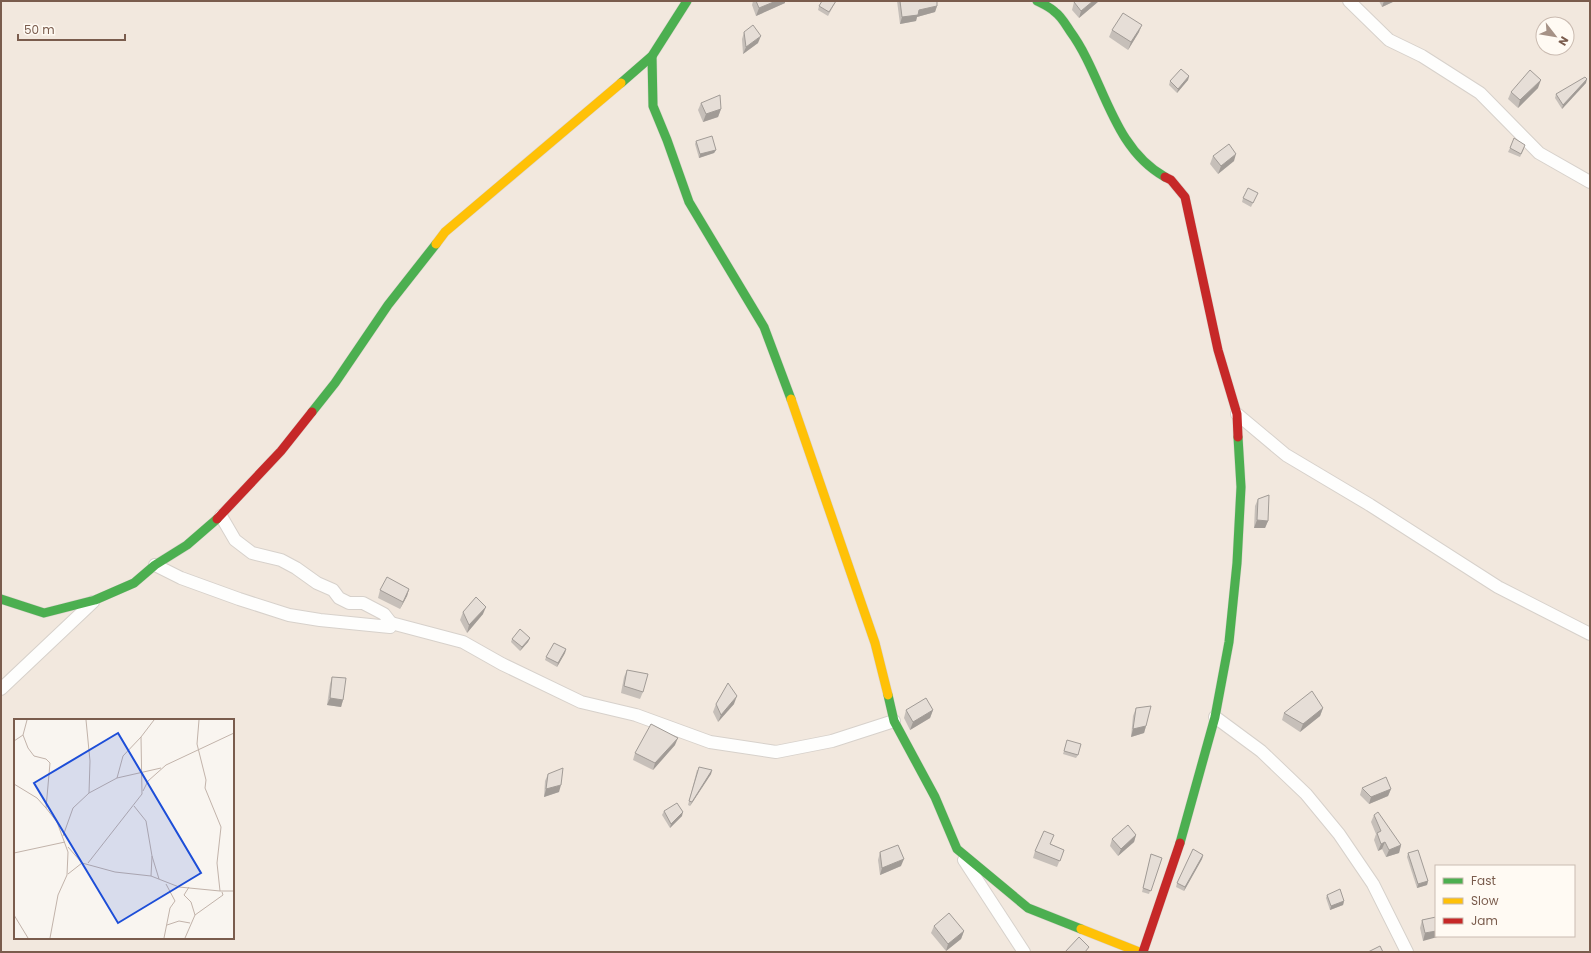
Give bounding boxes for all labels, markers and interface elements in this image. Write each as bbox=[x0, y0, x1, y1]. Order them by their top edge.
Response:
scale bar bbox=[18, 16, 125, 42]
north arrow bbox=[1535, 16, 1575, 56]
text: 50 m bbox=[24, 21, 55, 38]
text: N bbox=[1555, 33, 1573, 49]
inset map bbox=[14, 719, 234, 939]
legend bbox=[1435, 865, 1575, 937]
text: Fast bbox=[1471, 872, 1496, 889]
text: Slow bbox=[1471, 892, 1499, 909]
text: Jam bbox=[1471, 912, 1498, 929]

